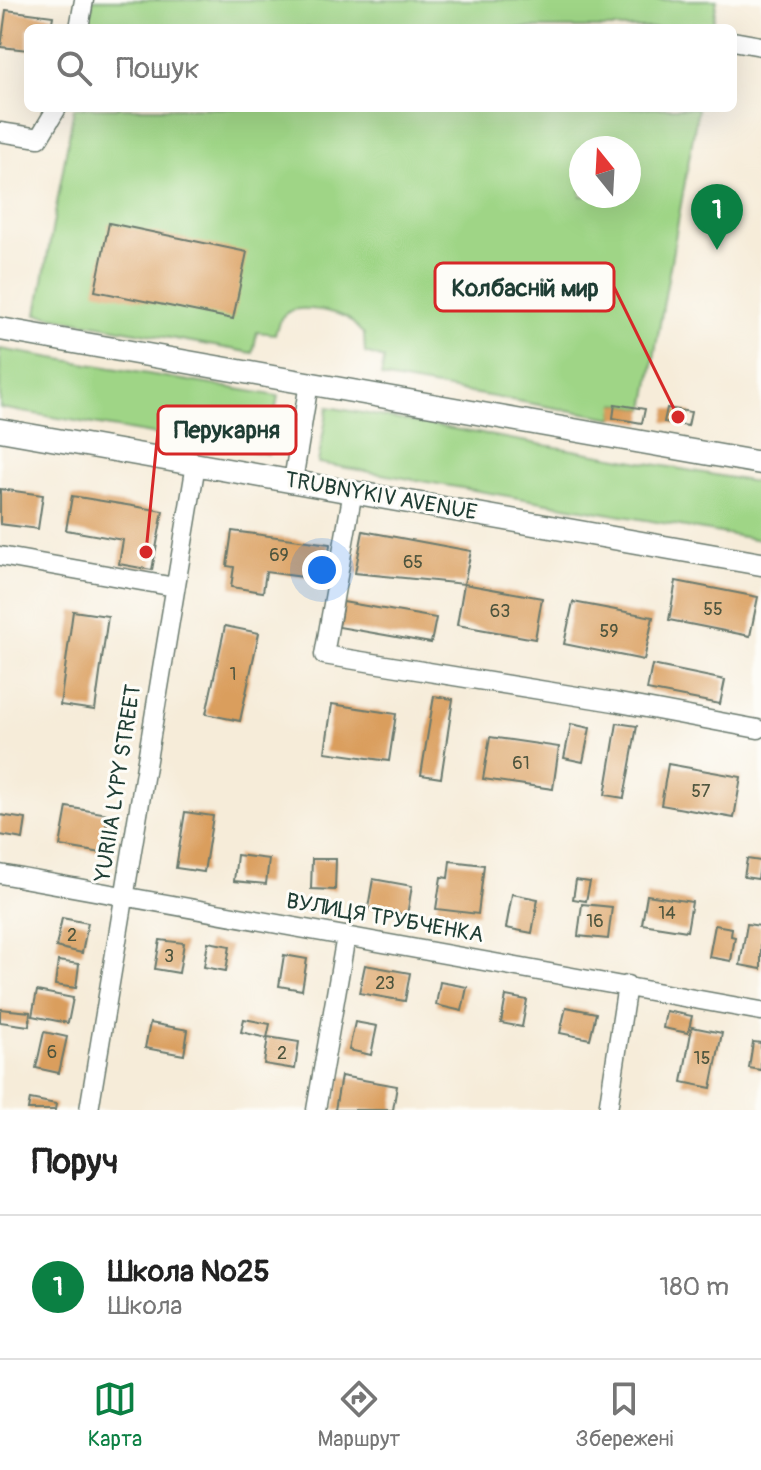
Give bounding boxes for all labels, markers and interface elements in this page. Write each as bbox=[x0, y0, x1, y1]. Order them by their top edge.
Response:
search box bbox=[24, 24, 737, 112]
icon: search bbox=[52, 46, 96, 90]
text: Пошук bbox=[116, 50, 200, 87]
north arrow bbox=[569, 136, 641, 208]
pin: 1 bbox=[691, 184, 743, 250]
callout: Колбасній мир bbox=[435, 263, 614, 311]
text: Колбасній мир bbox=[451, 274, 599, 303]
callout: Перукарня bbox=[158, 406, 296, 454]
text: Перукарня bbox=[174, 416, 280, 445]
street label: TRUBNYKIV AVENUE bbox=[283, 465, 479, 527]
house number: 69 bbox=[269, 544, 289, 567]
your location bbox=[302, 550, 342, 590]
house number: 65 bbox=[403, 551, 423, 574]
house number: 55 bbox=[703, 598, 723, 621]
house number: 63 bbox=[490, 600, 510, 623]
house number: 59 bbox=[599, 620, 619, 643]
house number: 1 bbox=[229, 663, 237, 686]
street label: YURIIA LYPY STREET bbox=[88, 682, 147, 885]
house number: 61 bbox=[512, 752, 530, 775]
house number: 57 bbox=[691, 780, 711, 803]
street label: ВУЛИЦЯ ТРУБЧЕНКА bbox=[284, 887, 486, 949]
house number: 14 bbox=[658, 902, 676, 925]
house number: 16 bbox=[586, 910, 604, 933]
house number: 2 bbox=[67, 924, 77, 947]
house number: 3 bbox=[164, 945, 174, 968]
house number: 23 bbox=[375, 972, 395, 995]
house number: 6 bbox=[47, 1041, 57, 1064]
house number: 2 bbox=[277, 1042, 287, 1065]
house number: 15 bbox=[694, 1047, 710, 1070]
text: Поруч bbox=[32, 1141, 118, 1184]
text: Школа №25 bbox=[108, 1253, 270, 1290]
text: 1 bbox=[53, 1271, 63, 1303]
text: 180 m bbox=[659, 1271, 729, 1303]
text: Школа bbox=[108, 1290, 182, 1322]
tab: Карта bbox=[88, 1377, 142, 1453]
tab: Маршрут bbox=[317, 1377, 400, 1453]
tab: Збережені bbox=[576, 1377, 673, 1453]

